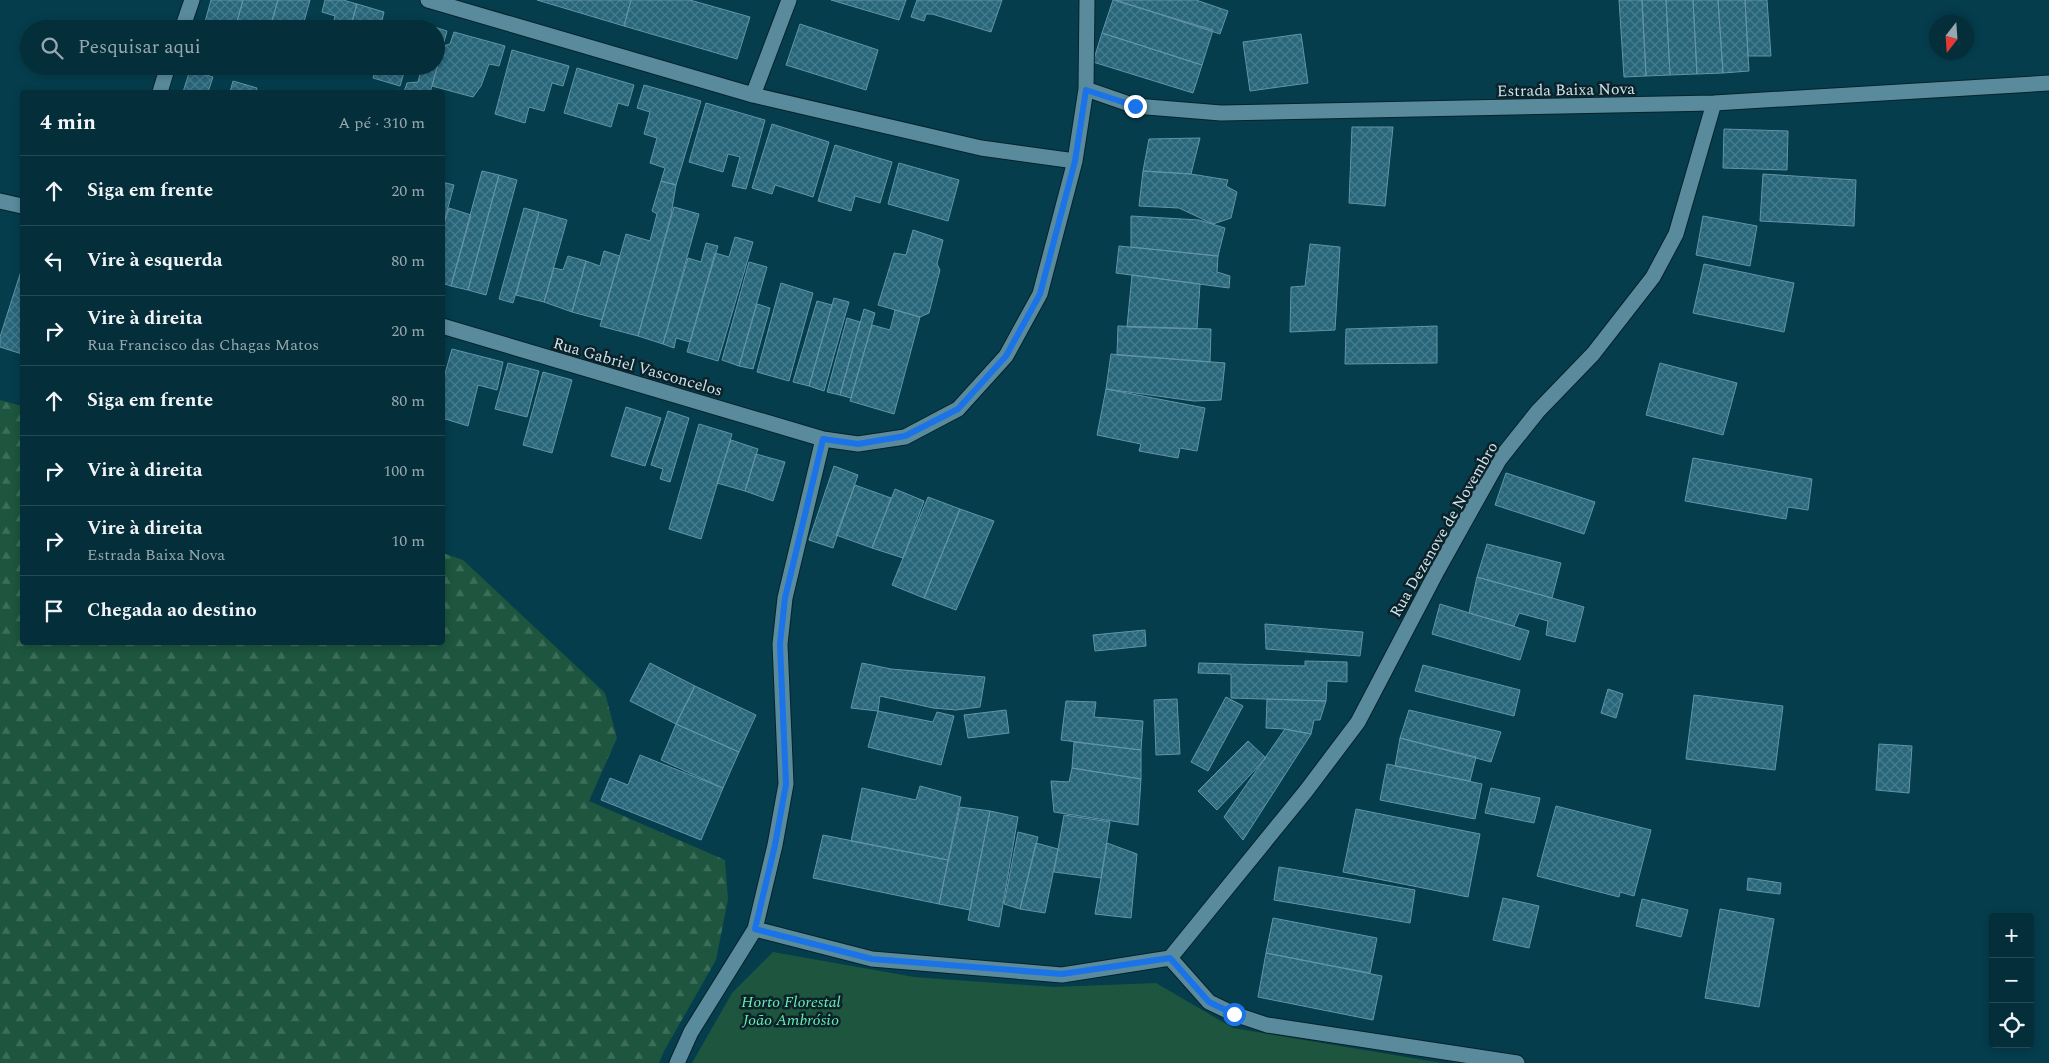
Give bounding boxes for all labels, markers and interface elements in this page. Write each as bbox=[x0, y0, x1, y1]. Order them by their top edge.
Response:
north arrow bbox=[1929, 15, 1974, 60]
search box bbox=[20, 20, 445, 75]
text: Pesquisar aqui bbox=[78, 33, 201, 62]
icon: search bbox=[38, 34, 66, 62]
street label: Estrada Baixa Nova bbox=[1497, 77, 1635, 103]
route end bbox=[1124, 95, 1147, 118]
text: 4 min bbox=[40, 107, 96, 139]
text: A pé · 310 m bbox=[338, 111, 425, 135]
text: Siga em frente bbox=[87, 176, 213, 205]
icon: ahead bbox=[40, 177, 68, 205]
text: 20 m bbox=[391, 179, 425, 203]
text: Vire à esquerda bbox=[87, 246, 223, 275]
icon: left bbox=[40, 247, 68, 275]
text: 80 m bbox=[391, 249, 425, 273]
text: Vire à direita bbox=[87, 304, 203, 333]
icon: right bbox=[40, 317, 68, 345]
text: 20 m bbox=[391, 319, 425, 343]
street label: Rua Gabriel Vasconcelos bbox=[550, 331, 725, 403]
text: Rua Francisco das Chagas Matos bbox=[87, 333, 319, 357]
text: Siga em frente bbox=[87, 386, 213, 415]
icon: ahead bbox=[40, 387, 68, 415]
text: 80 m bbox=[391, 389, 425, 413]
street label: Rua Dezenove de Novembro bbox=[1384, 437, 1504, 622]
text: Vire à direita bbox=[87, 456, 203, 485]
icon: right bbox=[40, 457, 68, 485]
text: 100 m bbox=[383, 459, 425, 483]
text: Vire à direita bbox=[87, 514, 203, 543]
icon: right bbox=[40, 527, 68, 555]
text: 10 m bbox=[391, 529, 425, 553]
text: Estrada Baixa Nova bbox=[87, 543, 225, 567]
text: Chegada ao destino bbox=[87, 596, 257, 625]
icon: arrive bbox=[40, 597, 68, 625]
map controls bbox=[1989, 913, 2034, 1048]
button: + bbox=[1989, 913, 2034, 958]
button: − bbox=[1989, 958, 2034, 1003]
park label: Horto Florestal João Ambrósio bbox=[741, 990, 841, 1032]
route start bbox=[1223, 1003, 1246, 1026]
button: locate bbox=[1989, 1003, 2034, 1048]

